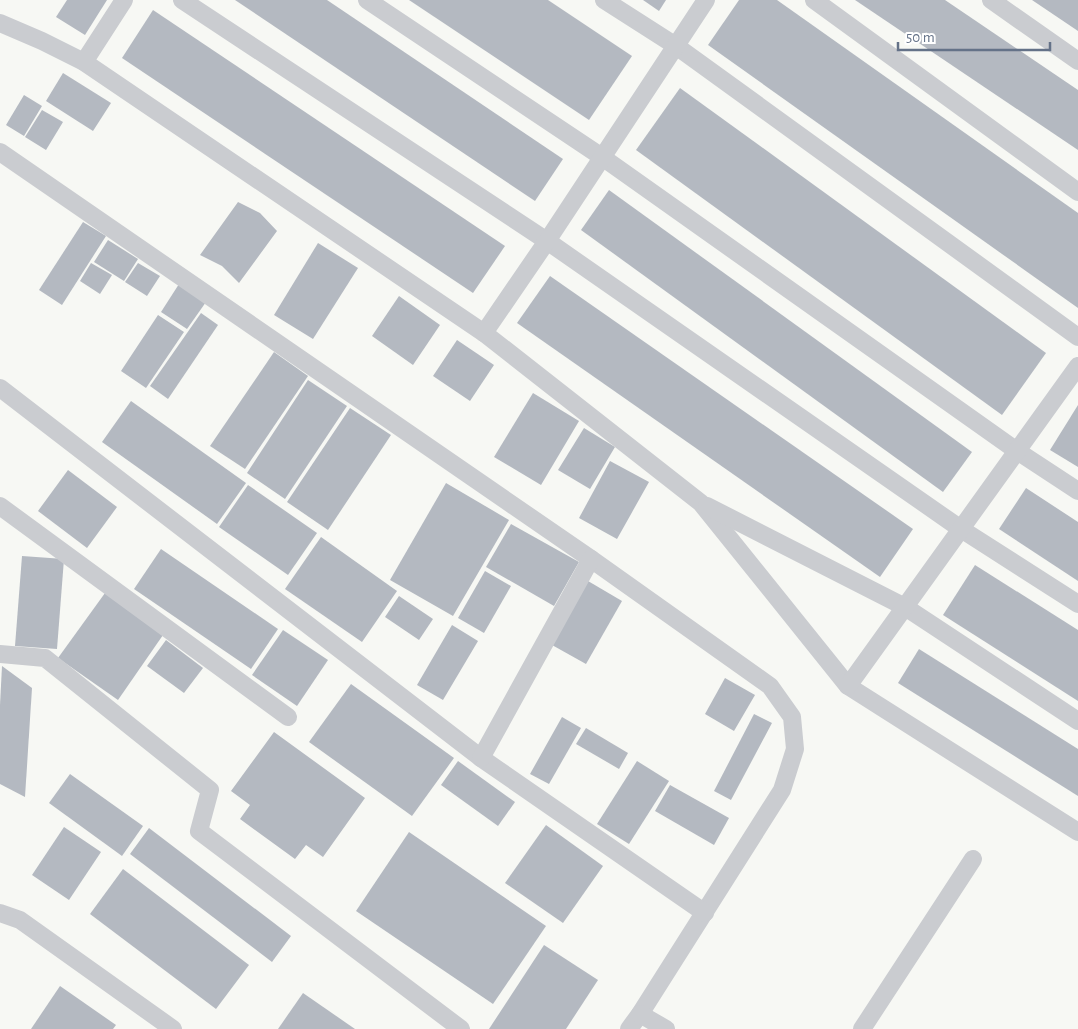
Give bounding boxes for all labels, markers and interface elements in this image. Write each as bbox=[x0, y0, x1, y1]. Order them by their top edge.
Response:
scale bar bbox=[898, 20, 1050, 52]
text: 50 m bbox=[906, 30, 935, 45]

